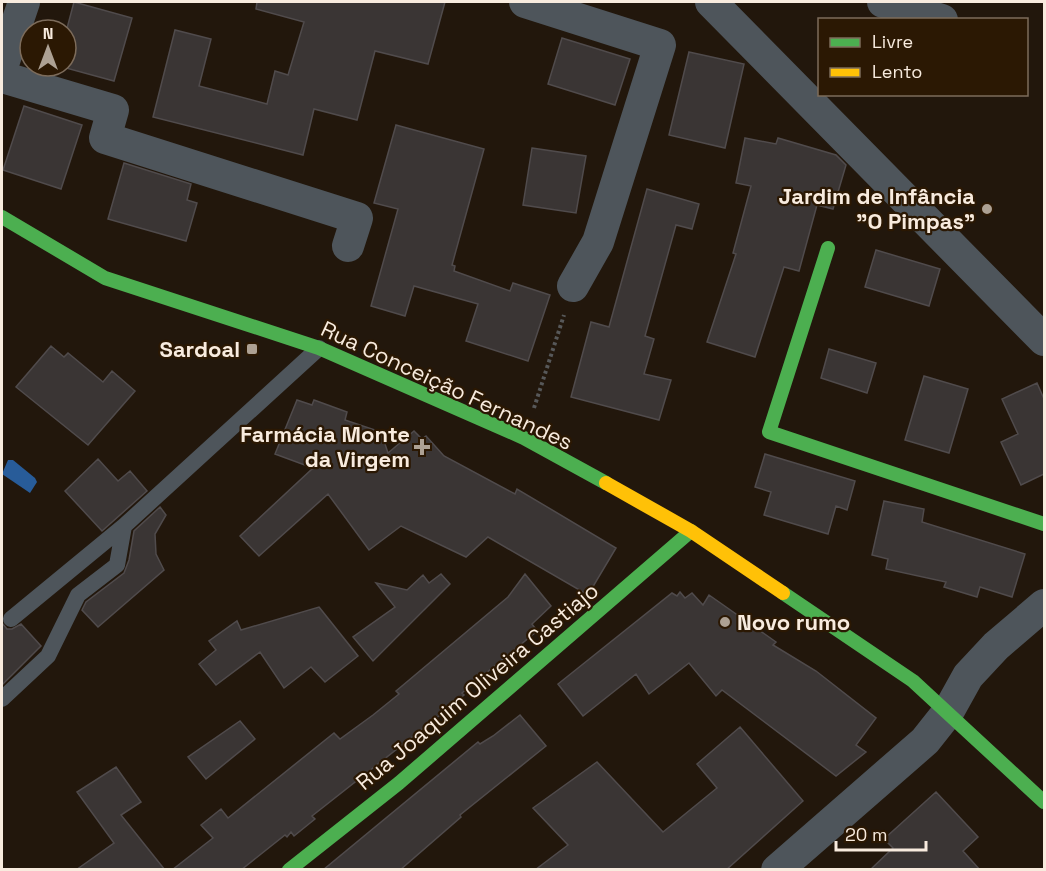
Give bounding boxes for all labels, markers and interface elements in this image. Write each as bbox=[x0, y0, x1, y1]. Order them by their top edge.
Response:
north arrow bbox=[18, 18, 78, 78]
legend bbox=[818, 18, 1028, 96]
text: N bbox=[43, 23, 53, 44]
text: Livre bbox=[872, 30, 913, 53]
text: Lento bbox=[872, 60, 922, 83]
place label: Jardim de Infância "O Pimpas" bbox=[779, 182, 975, 235]
marker: Jardim de Infância "O Pimpas" bbox=[980, 202, 994, 216]
street label: Rua Conceição Fernandes bbox=[317, 314, 577, 456]
place label: Sardoal bbox=[160, 335, 240, 363]
marker: Sardoal bbox=[245, 342, 259, 356]
place label: Farmácia Monte da Virgem bbox=[240, 420, 410, 473]
marker: Farmácia Monte da Virgem bbox=[415, 440, 429, 454]
street label: Rua Joaquim Oliveira Castiajo bbox=[350, 576, 604, 796]
place label: Novo rumo bbox=[737, 608, 850, 636]
marker: Novo rumo bbox=[718, 615, 732, 629]
scale bar bbox=[836, 814, 926, 852]
text: 20 m bbox=[845, 823, 888, 846]

